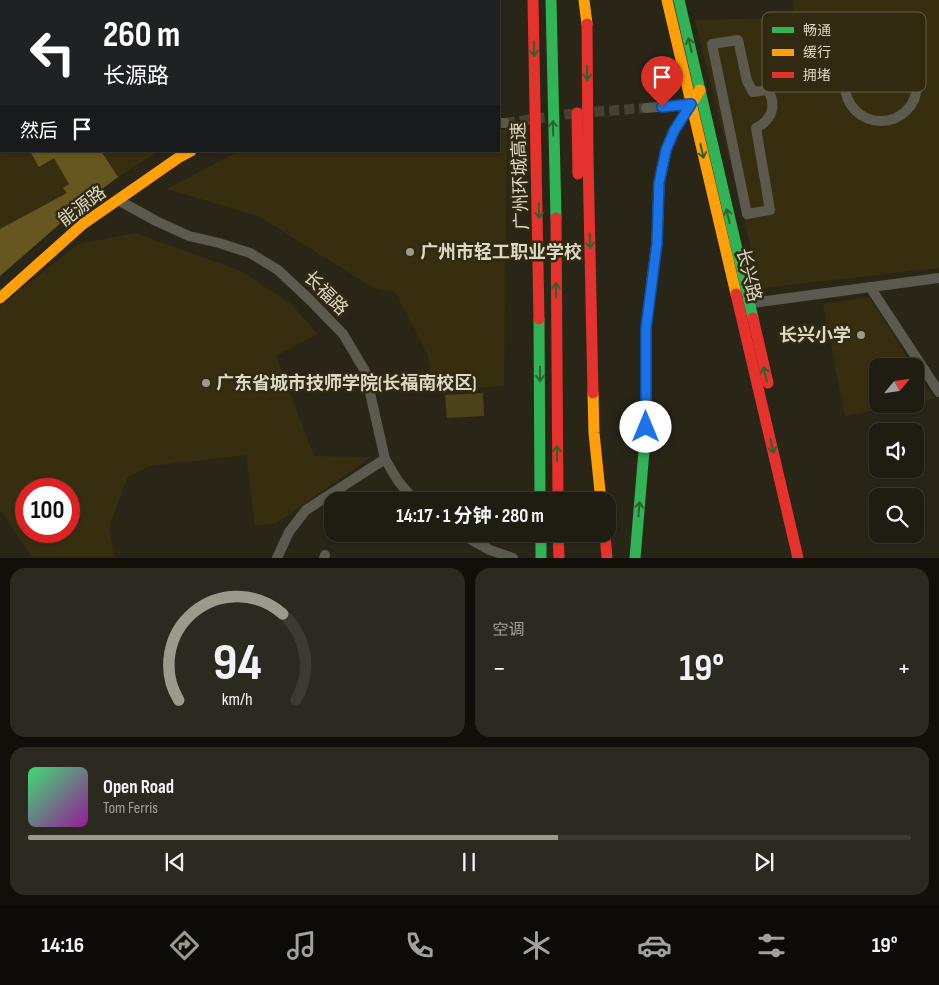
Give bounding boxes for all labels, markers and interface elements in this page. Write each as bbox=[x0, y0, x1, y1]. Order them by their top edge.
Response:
legend bbox=[762, 12, 926, 92]
text: 260 m bbox=[103, 14, 180, 57]
icon: left bbox=[20, 20, 85, 85]
text: 畅通 bbox=[803, 22, 831, 39]
one-way arrow bbox=[685, 37, 694, 53]
one-way arrow bbox=[529, 40, 539, 56]
text: 缓行 bbox=[803, 44, 831, 61]
pin bbox=[641, 56, 683, 107]
text: 长源路 bbox=[103, 63, 169, 90]
icon: arrive bbox=[648, 63, 676, 91]
one-way arrow bbox=[582, 64, 592, 81]
text: 拥堵 bbox=[803, 67, 831, 84]
icon: arrive bbox=[68, 115, 96, 143]
text: 然后 bbox=[20, 120, 58, 143]
one-way arrow bbox=[549, 120, 558, 136]
street label: 广州环城高速 bbox=[508, 122, 533, 230]
one-way arrow bbox=[698, 143, 707, 159]
street label: 能源路 bbox=[54, 182, 110, 231]
one-way arrow bbox=[534, 202, 544, 219]
one-way arrow bbox=[723, 208, 732, 224]
one-way arrow bbox=[585, 232, 595, 249]
place label: 广州市轻工职业学校 bbox=[420, 242, 582, 263]
marker: 广州市轻工职业学校 bbox=[404, 246, 416, 258]
street label: 长兴路 bbox=[732, 246, 765, 304]
street label: 长福路 bbox=[299, 267, 352, 320]
one-way arrow bbox=[552, 282, 561, 298]
place label: 长兴小学 bbox=[779, 325, 851, 346]
marker: 长兴小学 bbox=[855, 329, 867, 341]
north arrow bbox=[869, 358, 924, 412]
map controls bbox=[869, 358, 924, 543]
one-way arrow bbox=[535, 365, 545, 381]
one-way arrow bbox=[760, 366, 769, 382]
place label: 广东省城市技师学院(长福南校区) bbox=[216, 373, 476, 394]
marker: 广东省城市技师学院(长福南校区) bbox=[200, 377, 212, 389]
position arrow bbox=[619, 400, 671, 452]
button: sound bbox=[869, 423, 924, 478]
one-way arrow bbox=[768, 437, 777, 453]
one-way arrow bbox=[552, 445, 562, 461]
speed limit sign: 100 bbox=[15, 478, 80, 543]
button: search bbox=[869, 488, 924, 543]
one-way arrow bbox=[635, 501, 644, 517]
text: 14:17 · 1 分钟 · 280 m bbox=[396, 505, 544, 528]
text: 空调 bbox=[493, 621, 525, 640]
text: 94 bbox=[213, 632, 262, 695]
text: 19° bbox=[679, 646, 724, 691]
text: − bbox=[493, 652, 506, 685]
text: + bbox=[897, 652, 911, 685]
text: km/h bbox=[222, 689, 253, 710]
text: Open Road bbox=[103, 776, 174, 799]
text: Tom Ferris bbox=[103, 799, 158, 818]
icon: previous bbox=[161, 848, 189, 876]
icon: pause bbox=[455, 848, 483, 876]
icon: next bbox=[750, 848, 778, 876]
icon: directions bbox=[167, 928, 202, 963]
icon: music bbox=[284, 928, 319, 963]
icon: phone bbox=[402, 928, 437, 963]
icon: climate bbox=[519, 928, 554, 963]
icon: car bbox=[637, 928, 672, 963]
icon: filters bbox=[754, 928, 789, 963]
text: 14:16 bbox=[41, 932, 84, 959]
text: 19° bbox=[872, 932, 898, 959]

